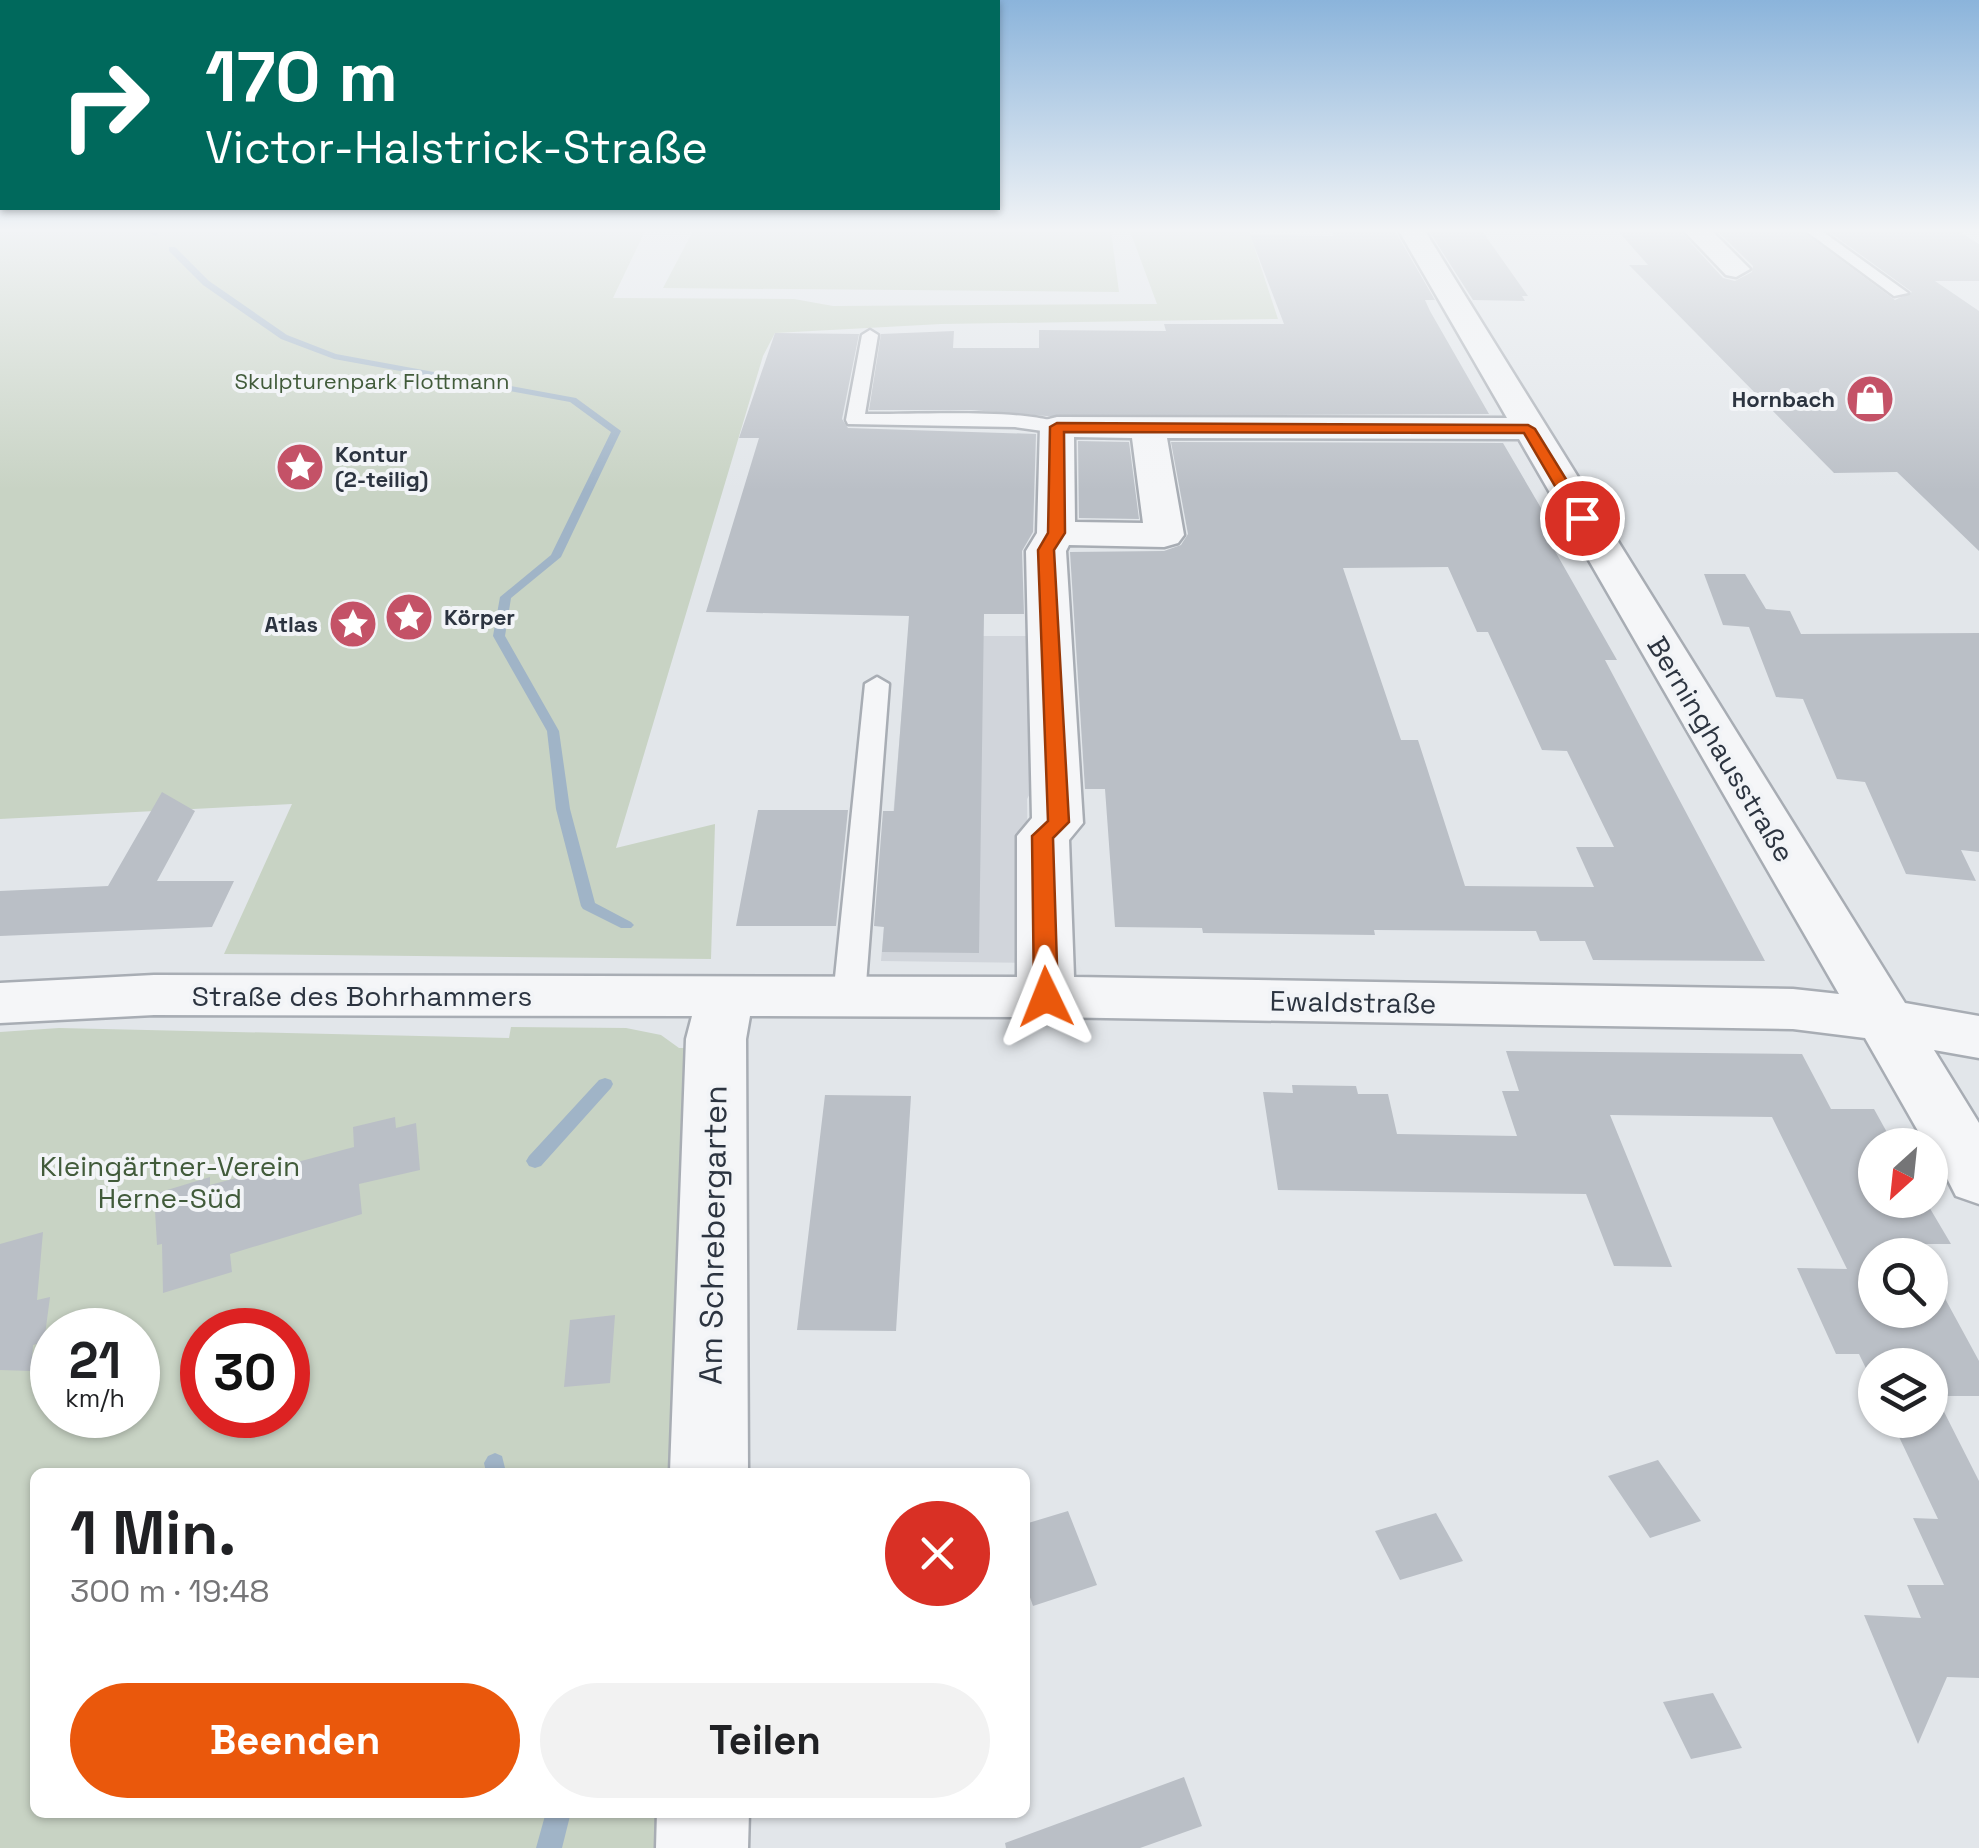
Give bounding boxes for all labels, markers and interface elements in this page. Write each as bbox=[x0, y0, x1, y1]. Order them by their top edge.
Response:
text: 170 m bbox=[205, 32, 398, 121]
icon: right bbox=[40, 40, 170, 170]
text: Victor-Halstrick-Straße bbox=[205, 119, 708, 176]
park label: Skulpturenpark Flottmann bbox=[234, 367, 510, 395]
shop icon: Hornbach bbox=[1844, 373, 1896, 425]
place label: Hornbach bbox=[1732, 385, 1835, 413]
place label: Kontur (2-teilig) bbox=[335, 440, 428, 493]
place icon: Kontur (2-teilig) bbox=[274, 441, 326, 493]
pin bbox=[1540, 476, 1625, 561]
icon: arrive bbox=[1555, 491, 1610, 546]
place icon: Körper bbox=[383, 591, 435, 643]
place icon: Atlas bbox=[327, 598, 379, 650]
place label: Körper bbox=[444, 603, 515, 631]
place label: Atlas bbox=[265, 610, 318, 638]
street label: Berninghausstraße bbox=[1639, 629, 1803, 869]
position arrow bbox=[994, 945, 1098, 1049]
street label: Straße des Bohrhammers bbox=[192, 978, 532, 1014]
street label: Ewaldstraße bbox=[1269, 983, 1437, 1021]
street label: Am Schrebergarten bbox=[690, 1085, 736, 1385]
north arrow bbox=[1858, 1128, 1948, 1218]
map controls bbox=[1858, 1128, 1948, 1438]
park label: Kleingärtner-Verein Herne-Süd bbox=[40, 1148, 300, 1216]
button: search bbox=[1858, 1238, 1948, 1328]
speed limit sign: 30 bbox=[180, 1308, 310, 1438]
text: 21 bbox=[69, 1329, 121, 1393]
button: layers bbox=[1858, 1348, 1948, 1438]
text: km/h bbox=[65, 1382, 125, 1414]
text: 1 Min. bbox=[70, 1495, 236, 1572]
button: close bbox=[885, 1501, 990, 1606]
text: 300 m · 19:48 bbox=[70, 1571, 270, 1611]
button: Beenden bbox=[70, 1683, 520, 1798]
button: Teilen bbox=[540, 1683, 990, 1798]

